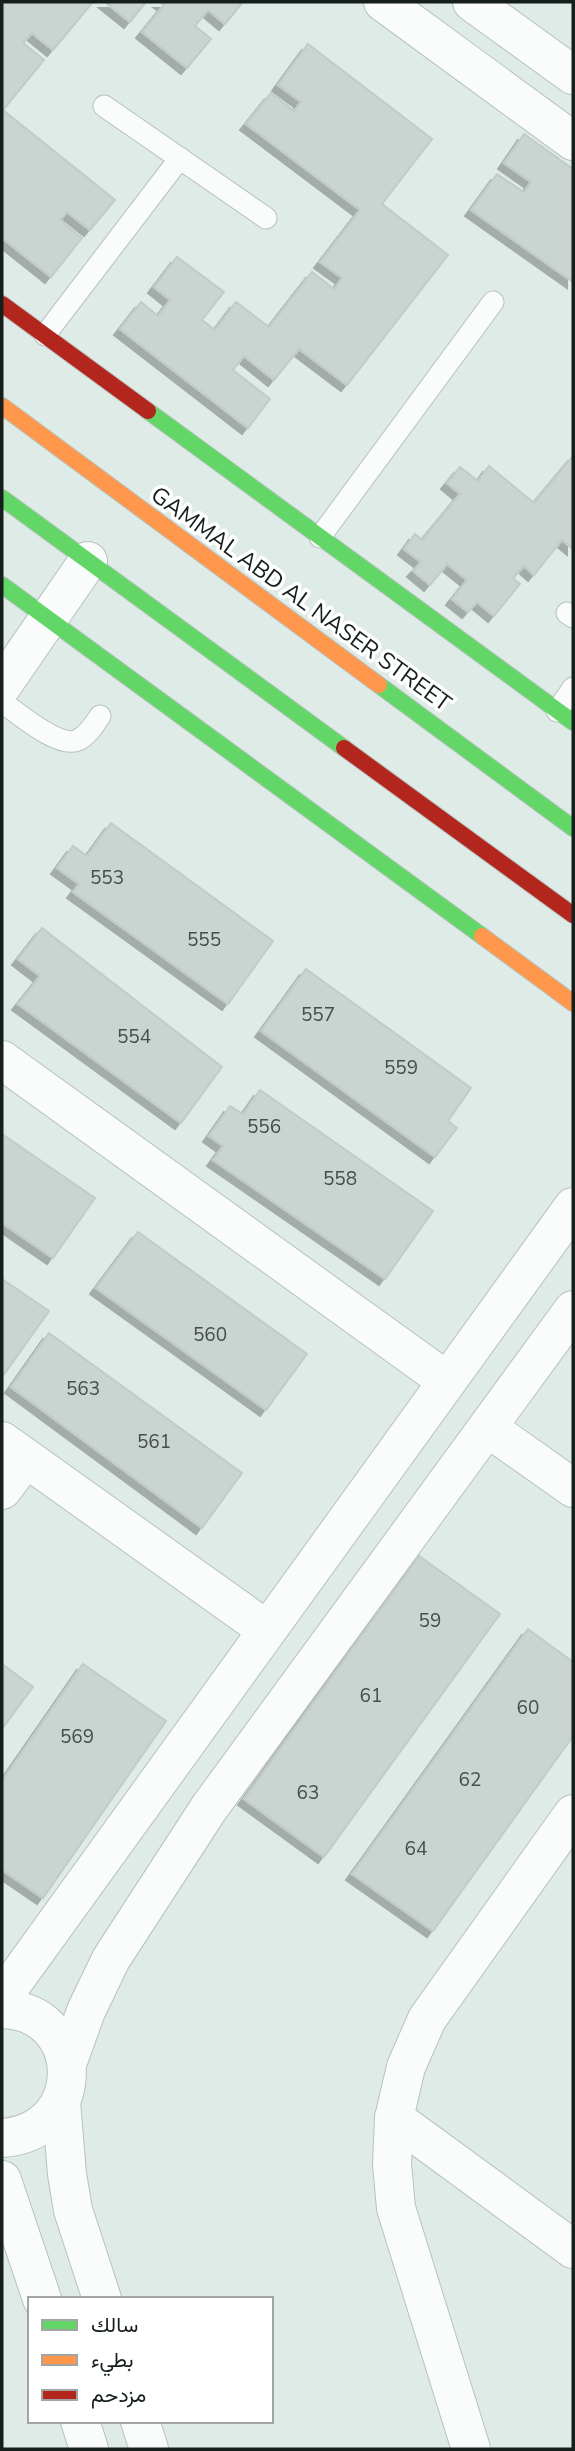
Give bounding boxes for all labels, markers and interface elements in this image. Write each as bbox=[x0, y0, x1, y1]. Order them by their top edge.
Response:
street label: GAMMAL ABD AL NASER STREET bbox=[145, 479, 458, 719]
house number: 553 bbox=[90, 865, 124, 891]
house number: 555 bbox=[187, 927, 221, 953]
house number: 557 bbox=[301, 1002, 335, 1028]
house number: 554 bbox=[117, 1024, 151, 1050]
house number: 559 bbox=[384, 1055, 418, 1081]
house number: 556 bbox=[247, 1114, 281, 1140]
house number: 558 bbox=[323, 1166, 357, 1192]
house number: 560 bbox=[193, 1322, 227, 1348]
house number: 563 bbox=[66, 1376, 100, 1402]
house number: 561 bbox=[137, 1429, 171, 1455]
house number: 59 bbox=[419, 1608, 441, 1634]
house number: 61 bbox=[360, 1683, 382, 1709]
house number: 60 bbox=[517, 1695, 539, 1721]
house number: 569 bbox=[60, 1724, 94, 1750]
house number: 62 bbox=[459, 1767, 481, 1793]
house number: 63 bbox=[297, 1780, 319, 1806]
house number: 64 bbox=[405, 1836, 427, 1862]
legend bbox=[28, 2297, 273, 2423]
text: سالك bbox=[91, 2311, 138, 2339]
text: بطيء bbox=[91, 2346, 134, 2377]
text: مزدحم bbox=[91, 2381, 146, 2409]

